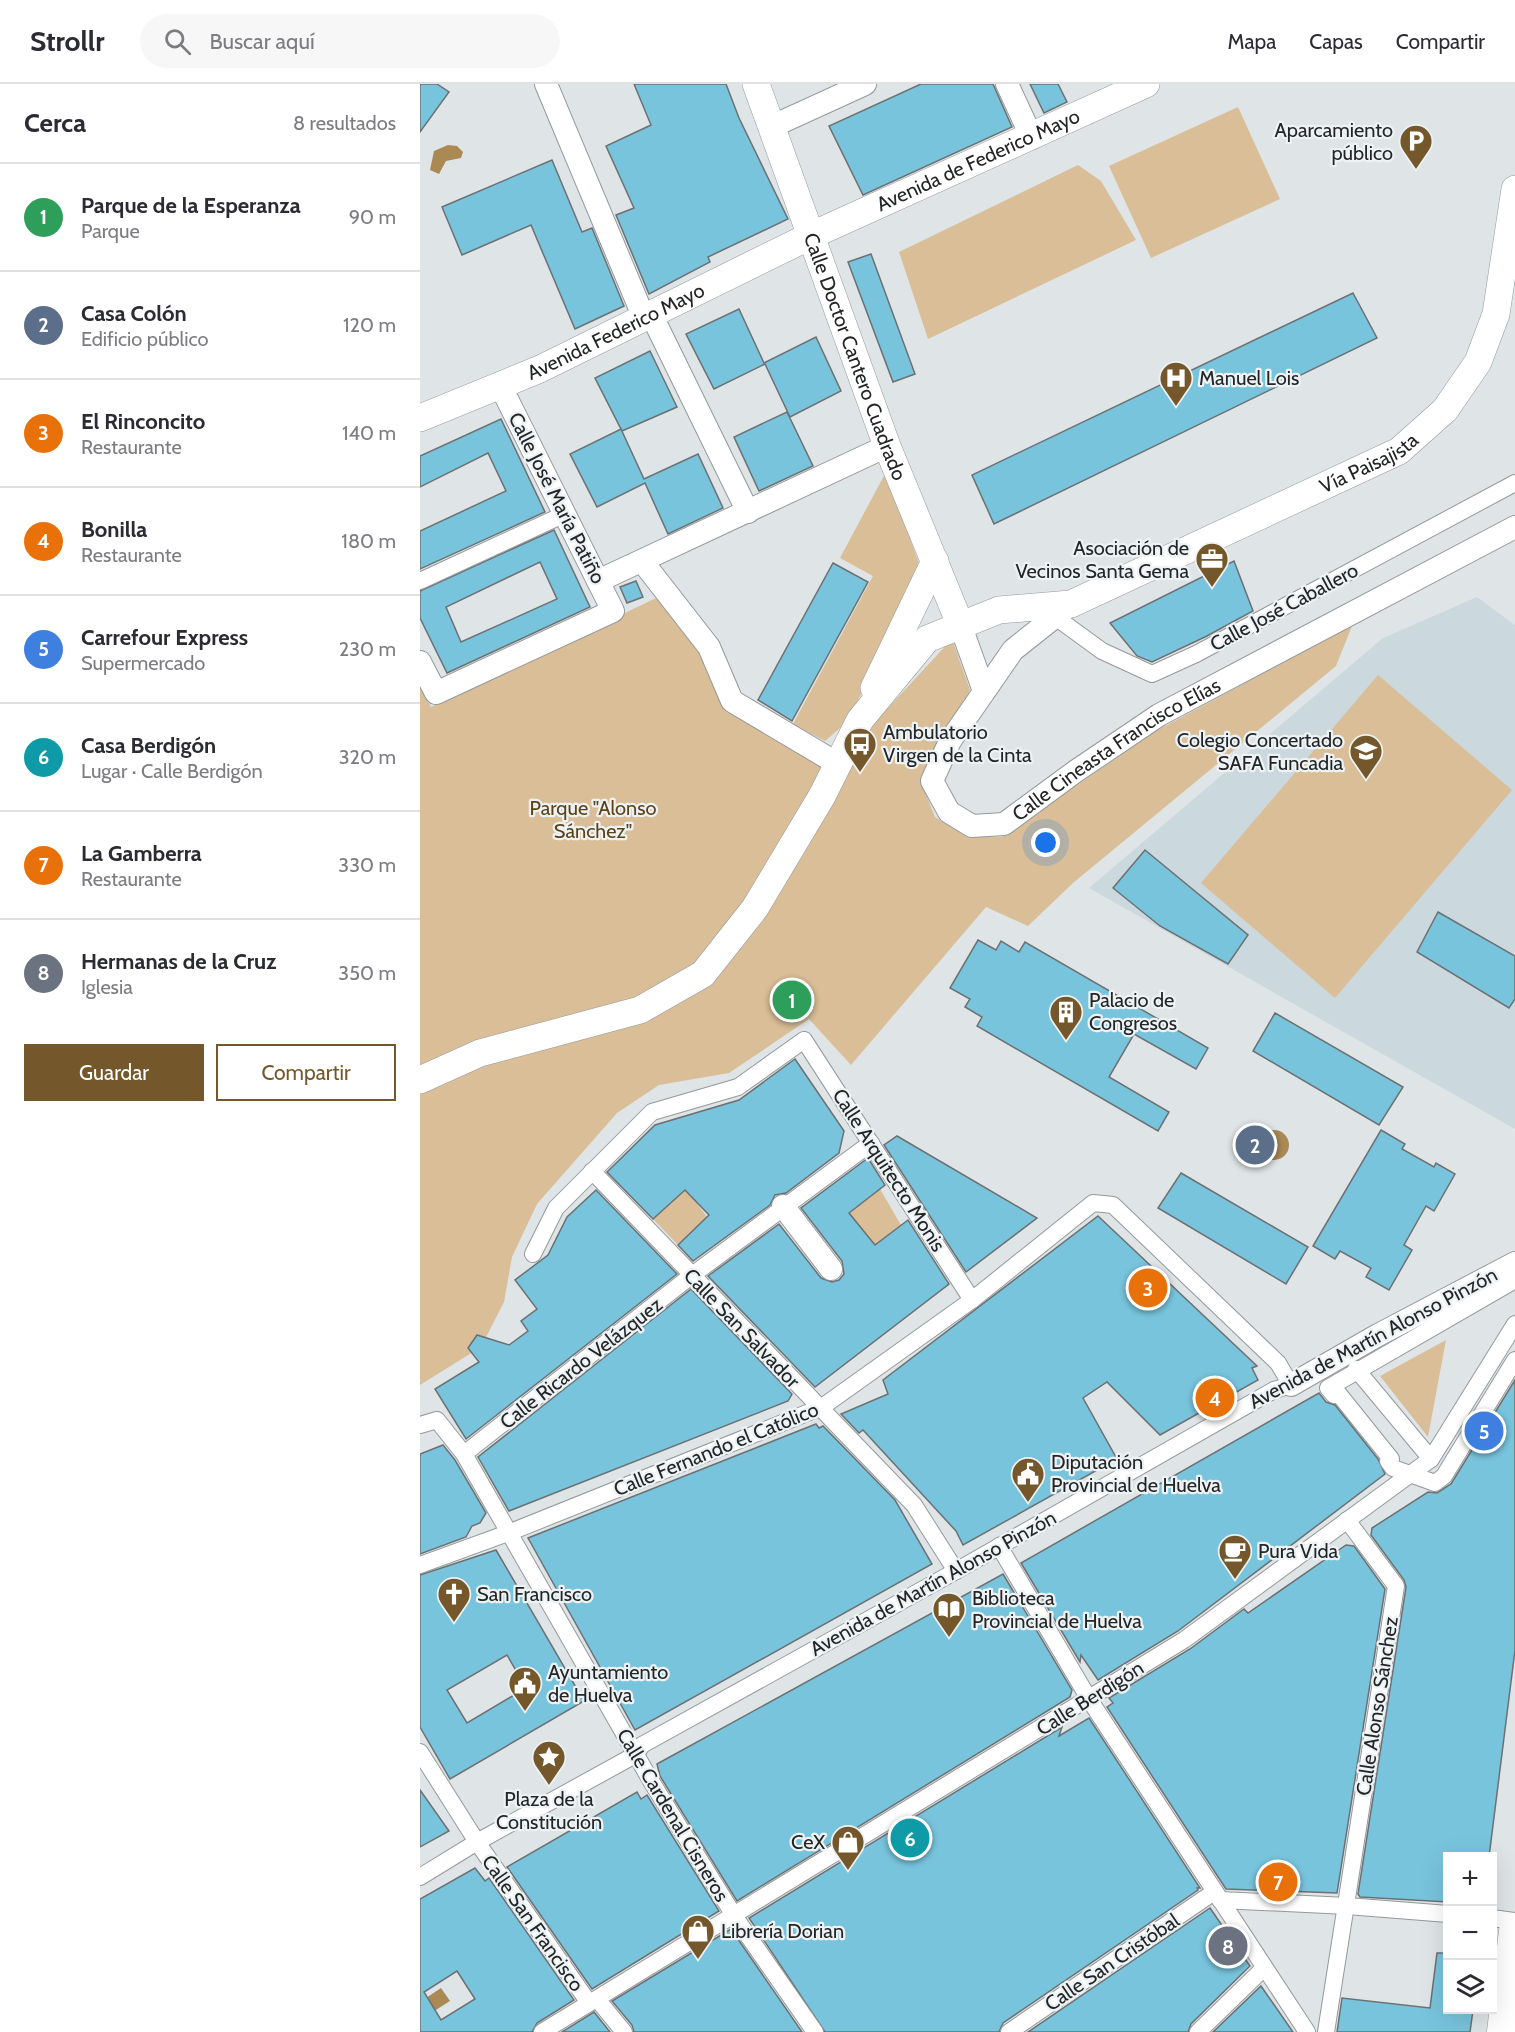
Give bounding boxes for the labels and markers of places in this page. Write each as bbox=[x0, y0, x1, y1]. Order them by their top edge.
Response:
place label: Aparcamiento público bbox=[1275, 118, 1393, 165]
parking icon: Aparcamiento público bbox=[1398, 123, 1434, 170]
hospital icon: Manuel Lois bbox=[1158, 360, 1194, 407]
place label: Manuel Lois bbox=[1199, 366, 1299, 390]
place label: Asociación de Vecinos Santa Gema bbox=[1016, 536, 1189, 583]
office icon: Asociación de Vecinos Santa Gema bbox=[1194, 541, 1230, 588]
place label: Ambulatorio Virgen de la Cinta bbox=[883, 720, 1032, 767]
bus stop icon: Ambulatorio Virgen de la Cinta bbox=[842, 726, 878, 773]
place label: Colegio Concertado SAFA Funcadia bbox=[1177, 728, 1343, 775]
school or university icon: Colegio Concertado SAFA Funcadia bbox=[1348, 733, 1384, 780]
pin: 1 bbox=[772, 978, 812, 1022]
place label: Palacio de Congresos bbox=[1089, 988, 1177, 1035]
building icon: Palacio de Congresos bbox=[1048, 994, 1084, 1041]
pin: 2 bbox=[1236, 1122, 1274, 1168]
pin: 3 bbox=[1128, 1266, 1168, 1310]
pin: 4 bbox=[1196, 1376, 1234, 1420]
pin: 5 bbox=[1464, 1408, 1504, 1454]
place label: Diputación Provincial de Huelva bbox=[1051, 1450, 1221, 1497]
public building icon: Diputación Provincial de Huelva bbox=[1010, 1456, 1046, 1503]
cafe icon: Pura Vida bbox=[1217, 1533, 1253, 1580]
place label: Pura Vida bbox=[1258, 1539, 1338, 1563]
church icon: San Francisco bbox=[436, 1576, 472, 1623]
place label: San Francisco bbox=[477, 1582, 592, 1606]
place label: Biblioteca Provincial de Huelva bbox=[972, 1586, 1142, 1633]
library icon: Biblioteca Provincial de Huelva bbox=[931, 1591, 967, 1638]
place label: Ayuntamiento de Huelva bbox=[548, 1660, 668, 1707]
public building icon: Ayuntamiento de Huelva bbox=[507, 1665, 543, 1712]
place icon: Plaza de la Constitución bbox=[531, 1739, 567, 1786]
place label: Plaza de la Constitución bbox=[496, 1787, 602, 1834]
pin: 6 bbox=[890, 1816, 930, 1860]
shop icon: CeX bbox=[830, 1824, 866, 1871]
place label: CeX bbox=[791, 1830, 825, 1854]
pin: 7 bbox=[1258, 1860, 1298, 1904]
shop icon: Librería Dorian bbox=[680, 1913, 716, 1960]
place label: Librería Dorian bbox=[721, 1919, 844, 1943]
pin: 8 bbox=[1208, 1924, 1248, 1968]

